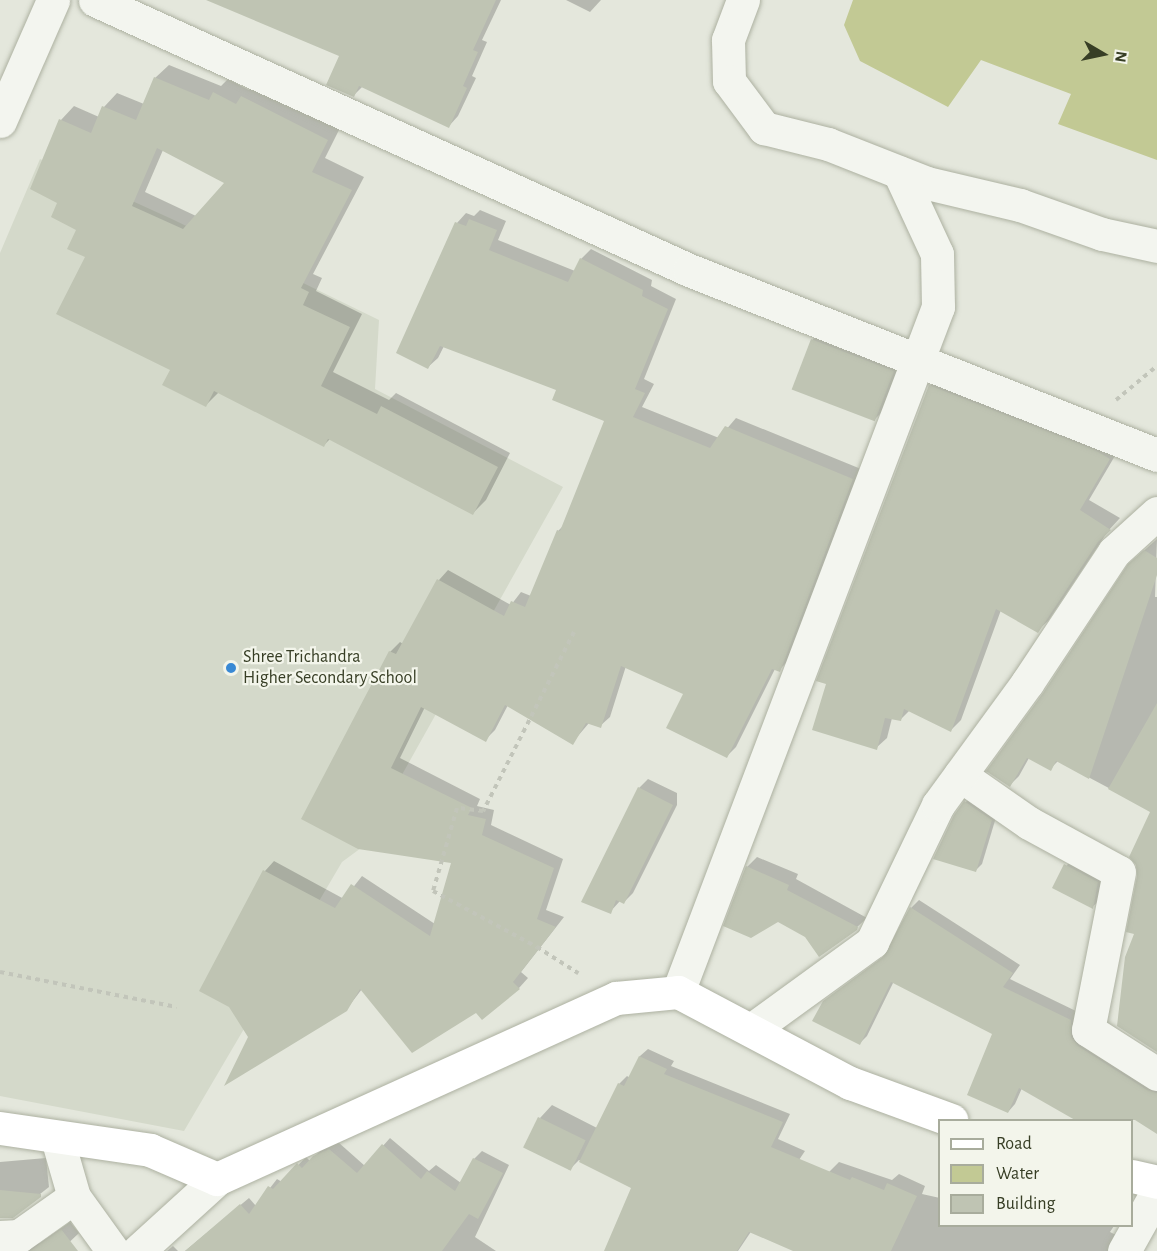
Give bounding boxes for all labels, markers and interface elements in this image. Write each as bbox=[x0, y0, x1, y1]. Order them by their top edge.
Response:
north arrow bbox=[1073, 24, 1133, 84]
text: N bbox=[1112, 50, 1130, 64]
place label: Shree Trichandra Higher Secondary School bbox=[243, 647, 417, 690]
marker: Shree Trichandra Higher Secondary School bbox=[224, 661, 238, 675]
legend bbox=[938, 1119, 1133, 1227]
text: Road bbox=[996, 1135, 1032, 1153]
text: Water bbox=[996, 1165, 1039, 1183]
text: Building bbox=[996, 1195, 1055, 1213]

